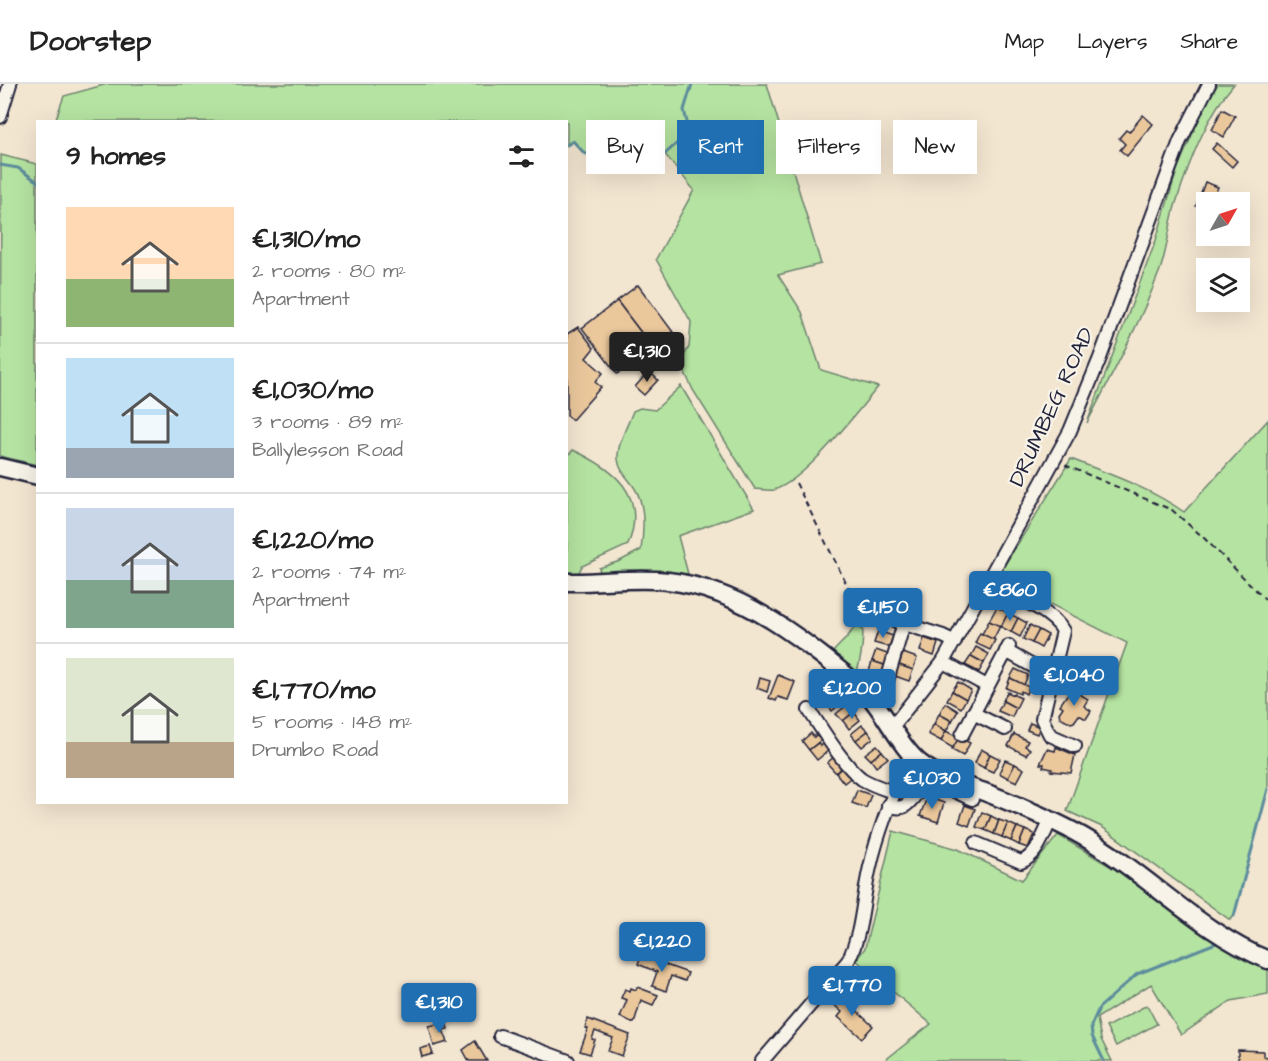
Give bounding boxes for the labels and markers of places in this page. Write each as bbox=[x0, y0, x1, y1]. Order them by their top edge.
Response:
pin: €1,310 bbox=[598, 332, 696, 383]
pin: €860 bbox=[974, 571, 1046, 622]
pin: €1,150 bbox=[834, 588, 932, 639]
pin: €1,040 bbox=[1025, 656, 1123, 707]
pin: €1,200 bbox=[803, 669, 901, 720]
pin: €1,030 bbox=[883, 759, 981, 810]
pin: €1,220 bbox=[613, 922, 711, 973]
pin: €1,770 bbox=[803, 966, 901, 1017]
pin: €1,310 bbox=[390, 983, 488, 1034]

